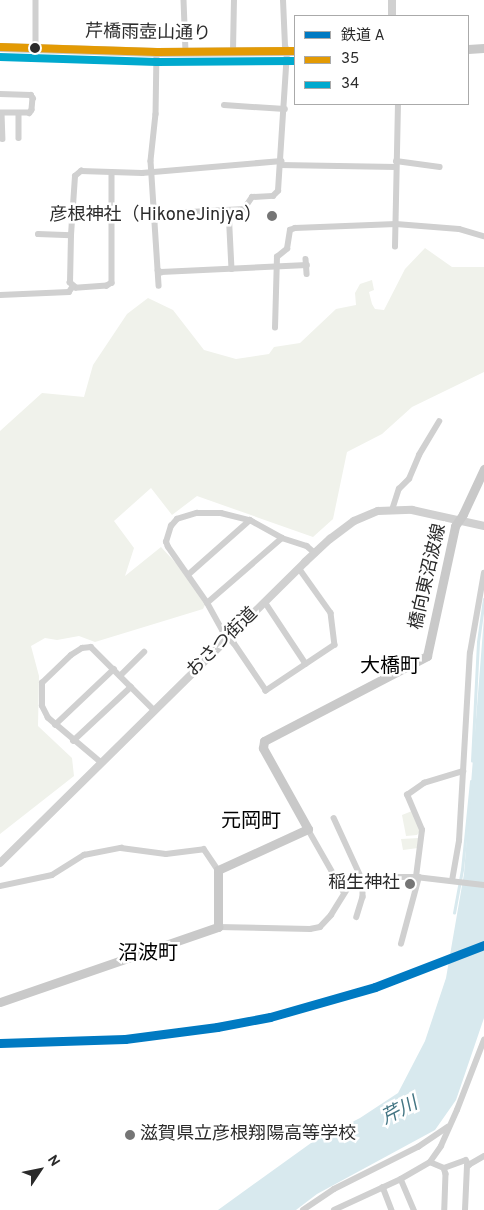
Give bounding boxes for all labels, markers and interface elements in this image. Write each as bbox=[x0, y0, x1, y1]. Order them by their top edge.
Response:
legend bbox=[294, 15, 469, 105]
street label: 芹橋雨壺山通り bbox=[85, 22, 211, 46]
text: 鉄道 A bbox=[341, 27, 385, 46]
unlabelled marker bbox=[30, 43, 40, 53]
text: 35 bbox=[341, 50, 359, 69]
text: 34 bbox=[341, 75, 359, 94]
place label: 彦根神社（HikoneJinjya） bbox=[49, 205, 262, 227]
marker: 彦根神社（HikoneJinjya） bbox=[266, 210, 278, 222]
street label: 橋向東沼波線 bbox=[406, 522, 452, 632]
street label: おさつ街道 bbox=[183, 604, 263, 682]
district label: 大橋町 bbox=[360, 655, 420, 679]
district label: 元岡町 bbox=[221, 810, 281, 834]
place label: 稲生神社 bbox=[328, 873, 400, 895]
marker: 稲生神社 bbox=[404, 878, 416, 890]
district label: 沼波町 bbox=[118, 942, 178, 966]
water label: 芹川 bbox=[378, 1093, 422, 1131]
place label: 滋賀県立彦根翔陽高等学校 bbox=[140, 1124, 356, 1146]
marker: 滋賀県立彦根翔陽高等学校 bbox=[124, 1129, 136, 1141]
north arrow bbox=[15, 1145, 65, 1195]
text: N bbox=[43, 1152, 63, 1170]

